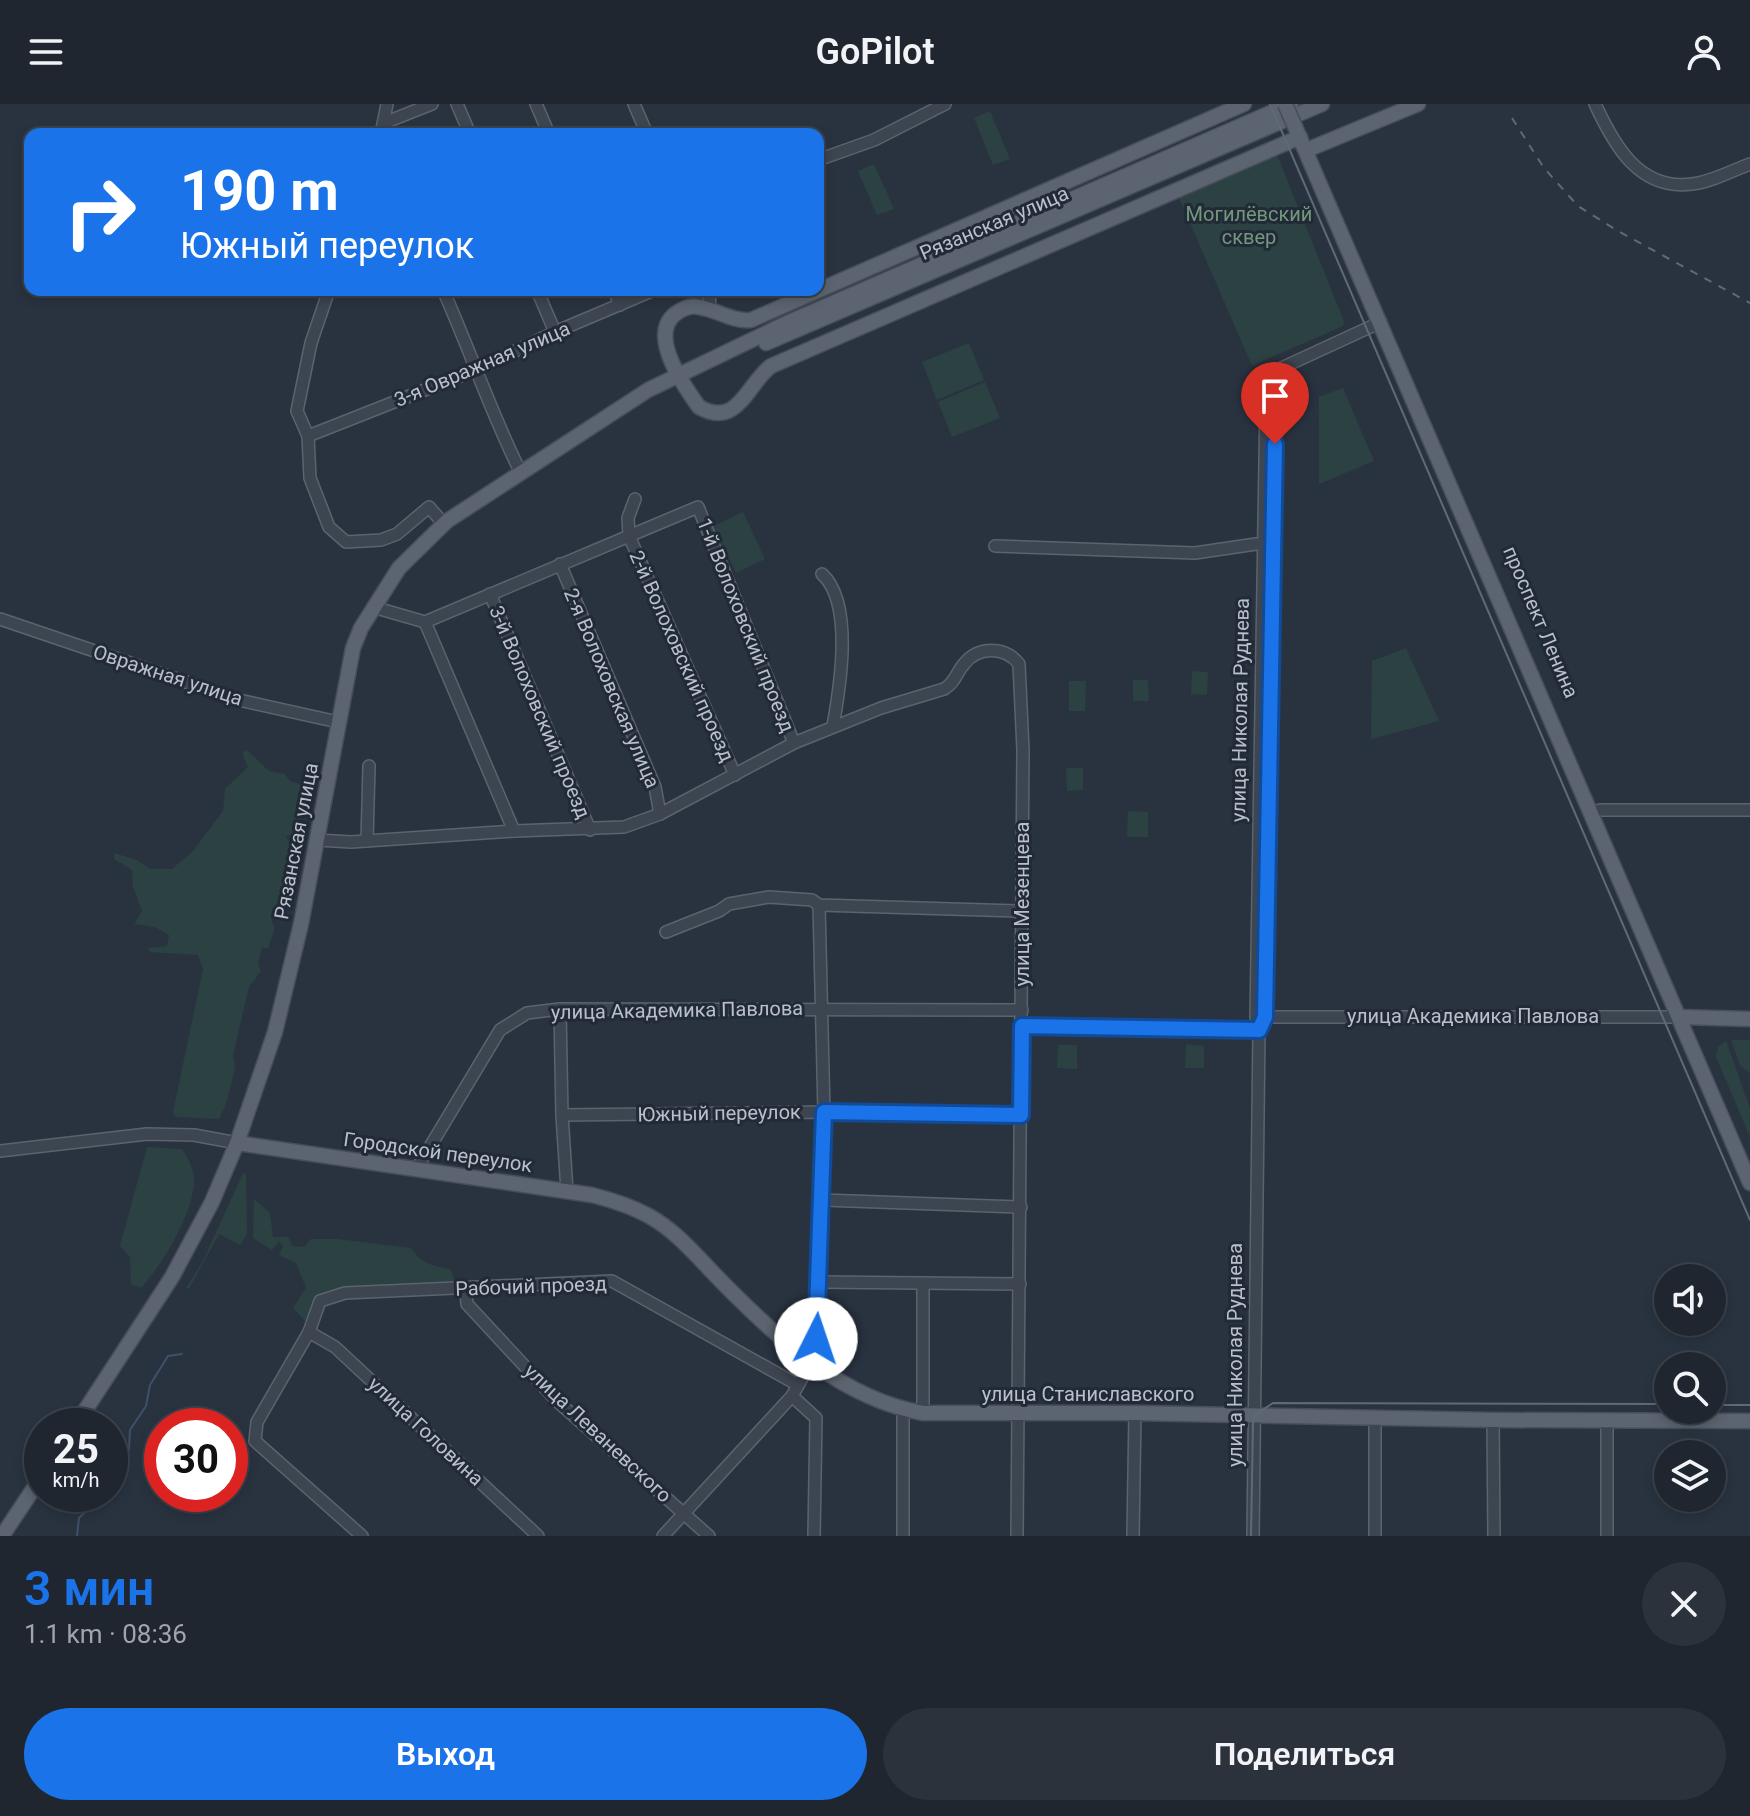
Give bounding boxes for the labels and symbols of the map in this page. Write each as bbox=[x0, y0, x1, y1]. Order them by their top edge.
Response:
street label: Рязанская улица bbox=[916, 181, 1072, 265]
park label: Могилёвский сквер bbox=[1186, 202, 1312, 249]
street label: 3-я Овражная улица bbox=[391, 316, 573, 412]
pin bbox=[1241, 362, 1309, 444]
street label: 1-й Волоховский проезд bbox=[692, 515, 800, 735]
street label: проспект Ленина bbox=[1498, 543, 1584, 701]
street label: 2-й Волоховский проезд bbox=[625, 547, 739, 765]
street label: 2-я Волоховская улица bbox=[559, 584, 665, 792]
street label: улица Николая Руднева bbox=[1226, 598, 1254, 822]
street label: 3-й Волоховский проезд bbox=[484, 602, 596, 822]
street label: Овражная улица bbox=[90, 640, 246, 710]
street label: Рязанская улица bbox=[269, 761, 323, 921]
street label: улица Мезенцева bbox=[1010, 822, 1034, 987]
street label: улица Академика Павлова bbox=[551, 996, 803, 1024]
street label: улица Академика Павлова bbox=[1347, 1004, 1599, 1028]
street label: Южный переулок bbox=[637, 1100, 801, 1126]
street label: Городской переулок bbox=[342, 1127, 534, 1177]
street label: улица Николая Руднева bbox=[1223, 1243, 1247, 1467]
street label: Рабочий проезд bbox=[455, 1271, 607, 1301]
position arrow bbox=[774, 1297, 858, 1381]
street label: улица Леваневского bbox=[519, 1359, 677, 1507]
street label: улица Головина bbox=[363, 1371, 489, 1491]
street label: улица Станиславского bbox=[982, 1382, 1194, 1406]
speed limit sign: 30 bbox=[144, 1408, 248, 1512]

